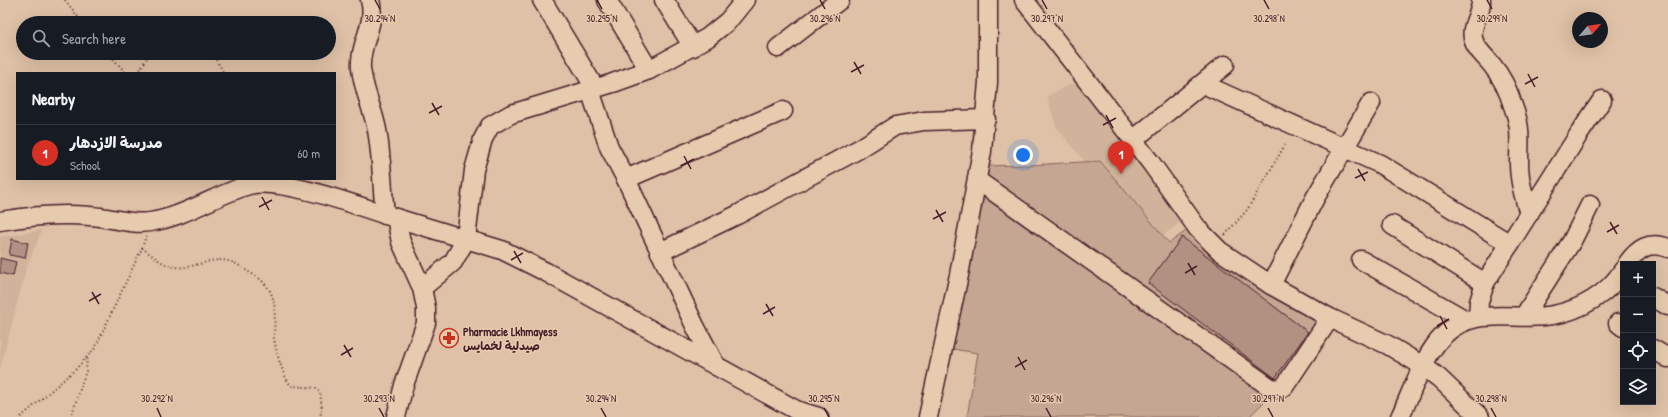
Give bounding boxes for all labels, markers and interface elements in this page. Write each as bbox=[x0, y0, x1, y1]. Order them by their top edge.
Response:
text: 30.294°N bbox=[365, 12, 395, 25]
text: 30.295°N bbox=[586, 12, 618, 25]
text: 30.296°N bbox=[809, 12, 841, 25]
text: 30.297°N bbox=[1031, 12, 1063, 25]
text: 30.298°N bbox=[1253, 12, 1285, 25]
text: 30.299°N bbox=[1477, 12, 1507, 25]
north arrow bbox=[1572, 12, 1608, 48]
search box bbox=[16, 16, 336, 60]
icon: search bbox=[30, 27, 52, 49]
text: Search here bbox=[62, 28, 126, 49]
text: Nearby bbox=[32, 87, 75, 110]
text: مدرسة الازدهار bbox=[70, 132, 163, 153]
pin: 1 bbox=[1108, 141, 1134, 174]
text: 1 bbox=[43, 144, 47, 162]
text: 60 m bbox=[297, 144, 320, 162]
your location bbox=[1013, 145, 1033, 165]
text: School bbox=[70, 156, 100, 174]
map controls bbox=[1620, 261, 1656, 405]
button: + bbox=[1620, 261, 1656, 297]
button: − bbox=[1620, 297, 1656, 333]
place label: Pharmacie Lkhmayess صيدلية لخمايس bbox=[463, 323, 558, 354]
pharmacy icon: Pharmacie Lkhmayess صيدلية لخمايس bbox=[438, 327, 460, 349]
button: locate bbox=[1620, 333, 1656, 369]
button: layers bbox=[1620, 369, 1656, 405]
text: 30.292°N bbox=[141, 392, 173, 405]
text: 30.293°N bbox=[363, 392, 395, 405]
text: 30.294°N bbox=[586, 392, 616, 405]
text: 30.295°N bbox=[808, 392, 840, 405]
text: 30.296°N bbox=[1030, 392, 1062, 405]
text: 30.297°N bbox=[1252, 392, 1284, 405]
text: 30.298°N bbox=[1475, 392, 1507, 405]

